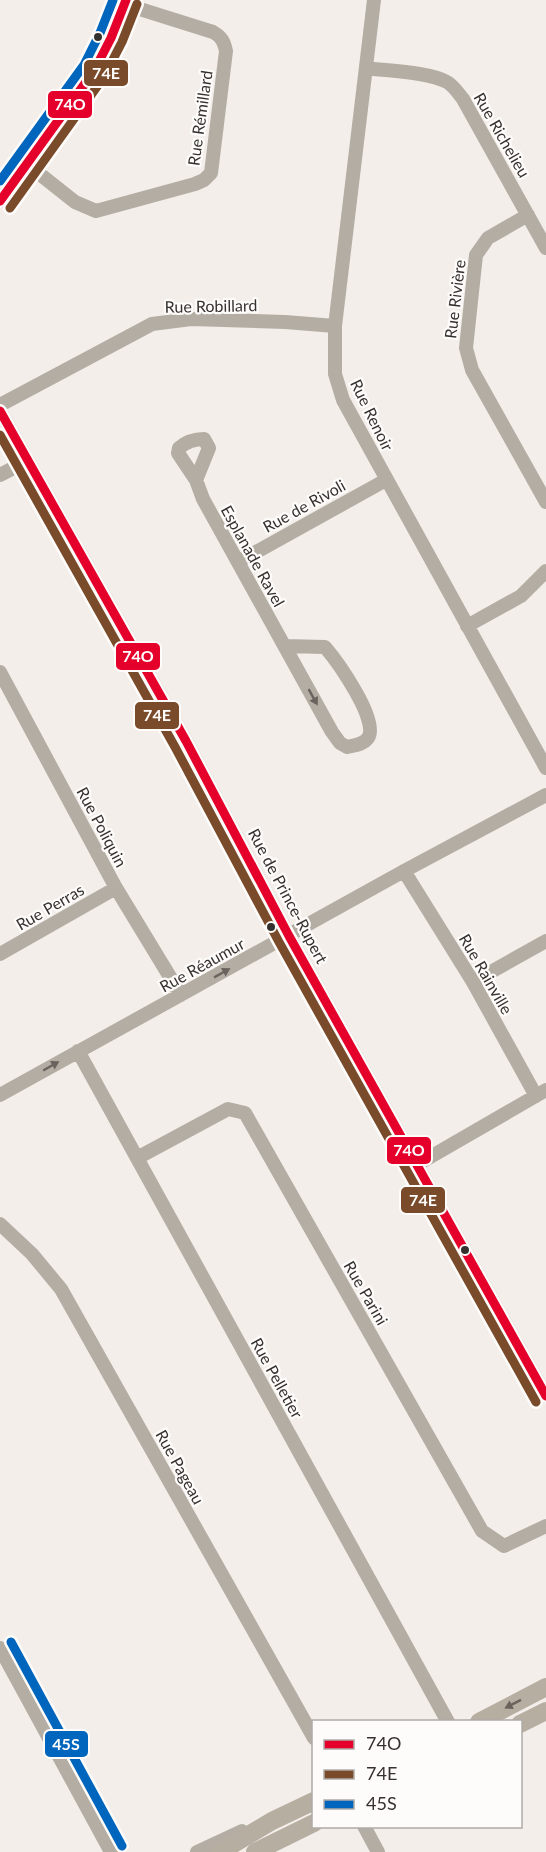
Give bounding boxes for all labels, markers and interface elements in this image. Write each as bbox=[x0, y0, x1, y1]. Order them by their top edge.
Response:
unlabelled marker bbox=[92, 31, 104, 43]
line badge: 74E bbox=[83, 59, 129, 87]
text: 74E bbox=[92, 63, 120, 82]
street label: Rue Rémillard bbox=[183, 69, 216, 167]
street label: Rue Richelieu bbox=[470, 89, 534, 181]
line badge: 74O bbox=[47, 90, 93, 119]
text: 74O bbox=[54, 94, 86, 113]
street label: Rue Rivière bbox=[440, 258, 469, 340]
street label: Rue Robillard bbox=[165, 295, 257, 316]
street label: Rue Renoir bbox=[347, 376, 398, 454]
street label: Rue de Rivoli bbox=[259, 475, 348, 536]
street label: Esplanade Ravel bbox=[218, 502, 289, 610]
line badge: 74O bbox=[115, 642, 161, 671]
text: 74O bbox=[122, 646, 154, 665]
one-way arrow bbox=[308, 689, 318, 706]
line badge: 74E bbox=[134, 701, 180, 730]
text: 74E bbox=[143, 705, 171, 724]
street label: Rue Poliquin bbox=[73, 784, 131, 870]
street label: Rue de Prince-Rupert bbox=[245, 825, 332, 967]
street label: Rue Perras bbox=[12, 880, 87, 934]
unlabelled marker bbox=[265, 921, 277, 933]
street label: Rue Rainville bbox=[456, 930, 517, 1017]
street label: Rue Réaumur bbox=[156, 933, 248, 996]
one-way arrow bbox=[214, 967, 230, 978]
one-way arrow bbox=[43, 1061, 60, 1071]
line badge: 74O bbox=[386, 1136, 432, 1165]
text: 74O bbox=[393, 1140, 425, 1159]
line badge: 74E bbox=[400, 1186, 446, 1214]
text: 74E bbox=[409, 1190, 437, 1209]
unlabelled marker bbox=[459, 1244, 471, 1256]
street label: Rue Parini bbox=[340, 1257, 392, 1328]
street label: Rue Pelletier bbox=[248, 1334, 307, 1421]
street label: Rue Pageau bbox=[152, 1426, 209, 1507]
one-way arrow bbox=[504, 1700, 521, 1709]
legend bbox=[312, 1720, 522, 1828]
line badge: 45S bbox=[44, 1730, 89, 1758]
text: 74O bbox=[366, 1732, 401, 1754]
text: 45S bbox=[52, 1734, 80, 1753]
text: 74E bbox=[366, 1762, 397, 1784]
text: 45S bbox=[366, 1792, 397, 1814]

